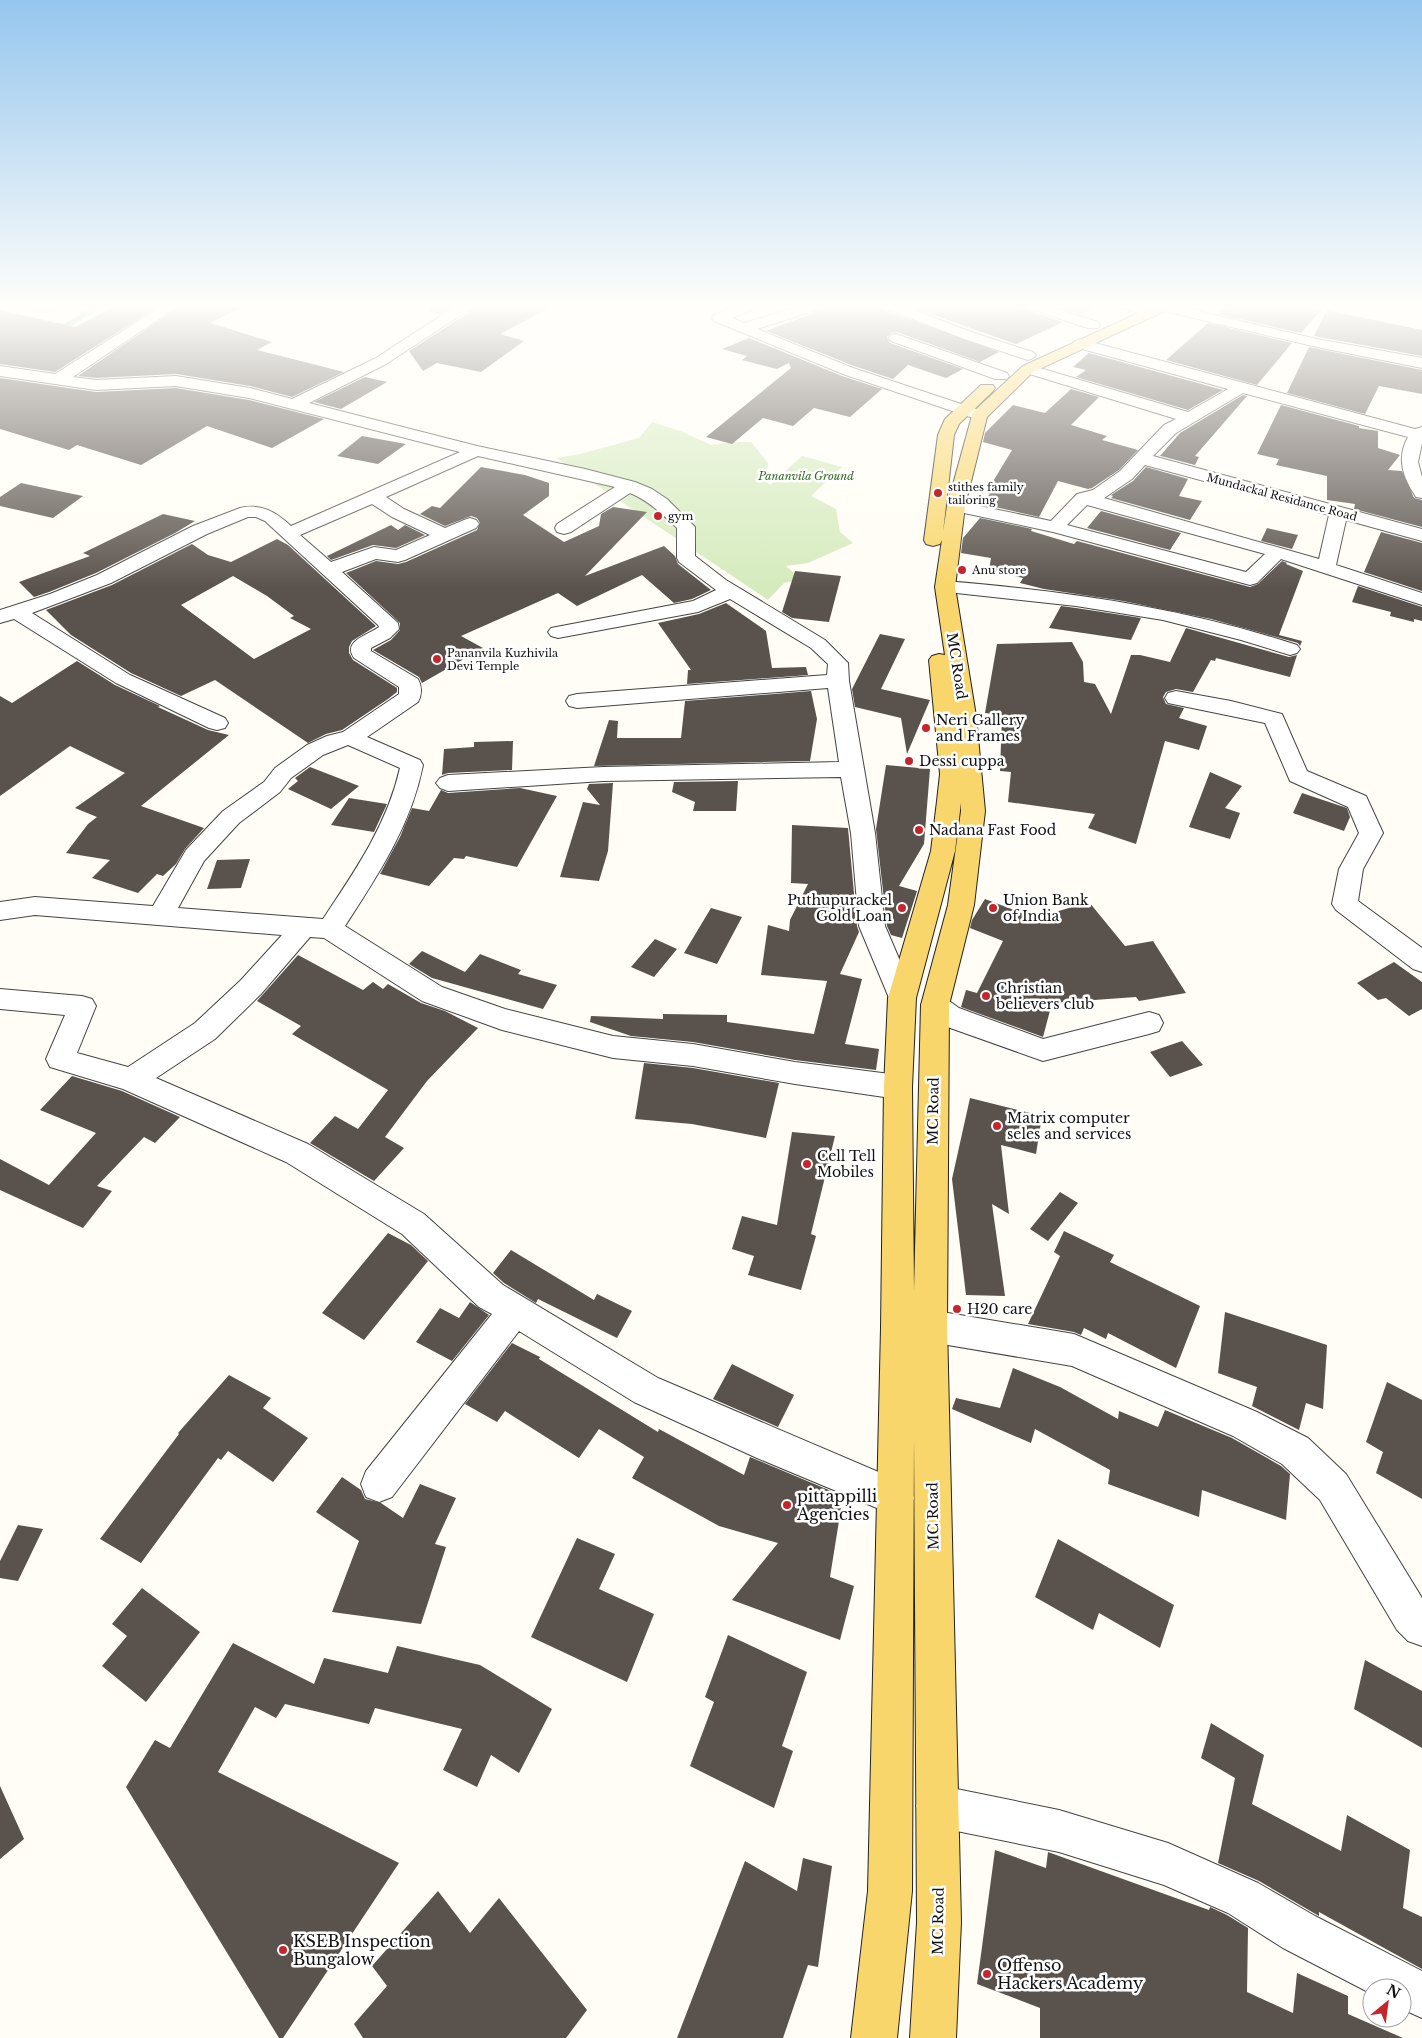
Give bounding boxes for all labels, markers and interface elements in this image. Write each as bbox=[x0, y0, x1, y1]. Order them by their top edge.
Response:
park label: Pananvila Ground bbox=[757, 469, 854, 483]
street label: Mundackal Residance Road bbox=[1205, 470, 1359, 524]
place label: stithes family tailoring bbox=[948, 480, 1024, 507]
marker: stithes family tailoring bbox=[932, 487, 944, 499]
place label: gym bbox=[668, 509, 694, 523]
marker: gym bbox=[652, 510, 664, 522]
place label: Anu store bbox=[971, 563, 1026, 577]
marker: Anu store bbox=[956, 564, 968, 576]
street label: MC Road bbox=[943, 631, 971, 701]
place label: Pananvila Kuzhivila Devi Temple bbox=[447, 646, 559, 673]
marker: Pananvila Kuzhivila Devi Temple bbox=[431, 653, 443, 665]
place label: Neri Gallery and Frames bbox=[936, 711, 1024, 745]
marker: Neri Gallery and Frames bbox=[920, 722, 932, 734]
place label: Dessi cuppa bbox=[919, 752, 1005, 770]
marker: Dessi cuppa bbox=[903, 755, 915, 767]
place label: Nadana Fast Food bbox=[929, 821, 1057, 839]
marker: Nadana Fast Food bbox=[913, 824, 925, 836]
place label: Puthupurackel Gold Loan bbox=[787, 891, 892, 925]
place label: Union Bank of India bbox=[1003, 891, 1089, 925]
marker: Puthupurackel Gold Loan bbox=[896, 902, 908, 914]
marker: Union Bank of India bbox=[987, 902, 999, 914]
place label: Christian believers club bbox=[995, 979, 1094, 1013]
marker: Christian believers club bbox=[980, 990, 992, 1002]
street label: MC Road bbox=[923, 1076, 943, 1145]
place label: Matrix computer seles and services bbox=[1007, 1109, 1131, 1143]
marker: Matrix computer seles and services bbox=[991, 1120, 1003, 1132]
place label: Cell Tell Mobiles bbox=[817, 1147, 876, 1181]
marker: Cell Tell Mobiles bbox=[801, 1158, 813, 1170]
place label: H20 care bbox=[967, 1300, 1032, 1318]
marker: H20 care bbox=[951, 1303, 963, 1315]
street label: MC Road bbox=[923, 1481, 943, 1550]
place label: pittappilli Agencies bbox=[796, 1486, 878, 1524]
marker: pittappilli Agencies bbox=[781, 1499, 793, 1511]
street label: MC Road bbox=[928, 1886, 948, 1955]
place label: KSEB Inspection Bungalow bbox=[293, 1931, 431, 1969]
marker: KSEB Inspection Bungalow bbox=[277, 1944, 289, 1956]
place label: Offenso Hackers Academy bbox=[997, 1955, 1144, 1993]
marker: Offenso Hackers Academy bbox=[981, 1968, 993, 1980]
north arrow bbox=[1362, 1978, 1412, 2028]
text: N bbox=[1383, 1981, 1403, 2003]

